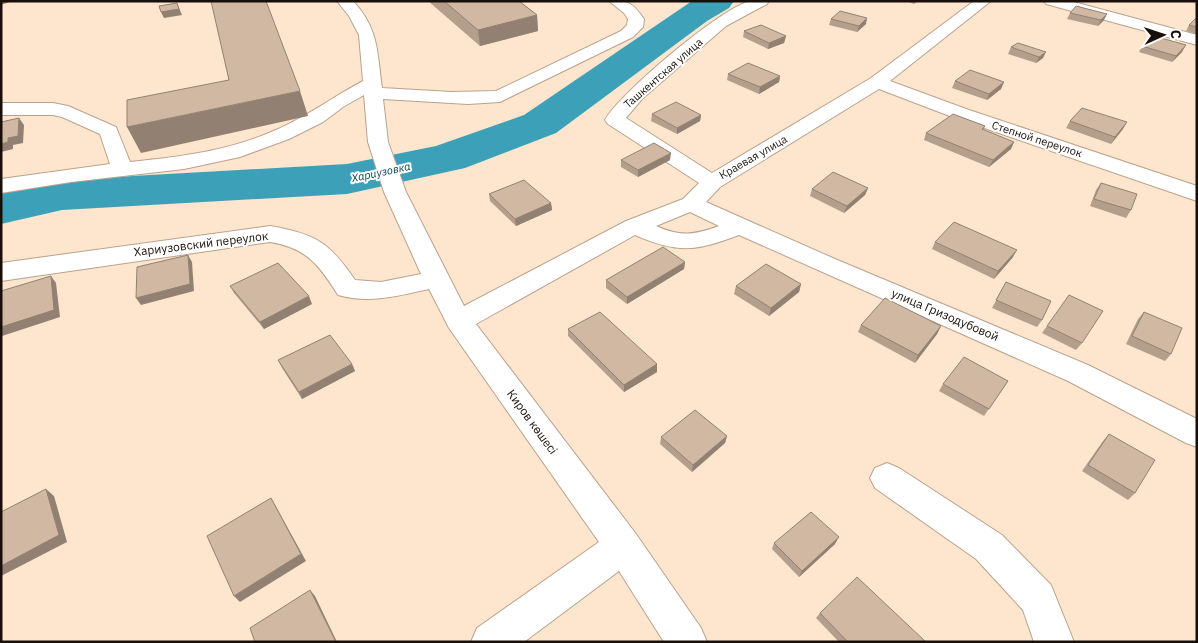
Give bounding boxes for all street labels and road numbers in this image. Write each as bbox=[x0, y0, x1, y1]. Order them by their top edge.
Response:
street label: Ташкентская улица bbox=[621, 35, 705, 111]
street label: Степной переулок bbox=[990, 118, 1084, 160]
street label: Краевая улица bbox=[716, 132, 790, 182]
street label: Хариузовский переулок bbox=[133, 228, 269, 259]
street label: улица Гризодубовой bbox=[889, 285, 1001, 344]
street label: Киров көшесі bbox=[504, 386, 561, 457]

